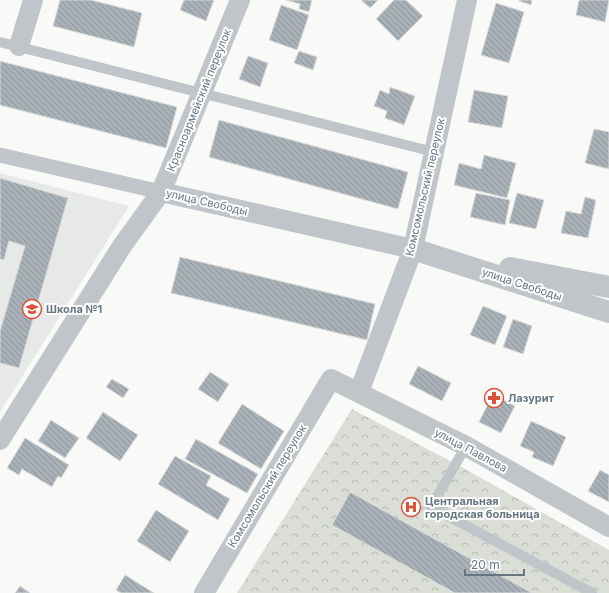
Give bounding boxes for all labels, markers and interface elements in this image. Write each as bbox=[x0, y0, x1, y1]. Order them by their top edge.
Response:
street label: Красноармейский переулок bbox=[164, 26, 234, 174]
street label: Комсомольский переулок bbox=[402, 117, 448, 257]
street label: улица Свободы bbox=[165, 186, 249, 218]
street label: улица Свободы bbox=[480, 264, 564, 304]
school or university icon: Школа №1 bbox=[21, 298, 43, 320]
place label: Школа №1 bbox=[46, 302, 103, 316]
pharmacy icon: Лазурит bbox=[483, 387, 505, 409]
place label: Лазурит bbox=[508, 391, 555, 405]
street label: Комсомольский переулок bbox=[225, 422, 309, 550]
street label: улица Павлова bbox=[432, 425, 510, 475]
place label: Центральная городская больница bbox=[425, 494, 540, 521]
hospital icon: Центральная городская больница bbox=[400, 496, 422, 518]
scale bar bbox=[465, 551, 524, 577]
text: 20 m bbox=[471, 557, 500, 572]

